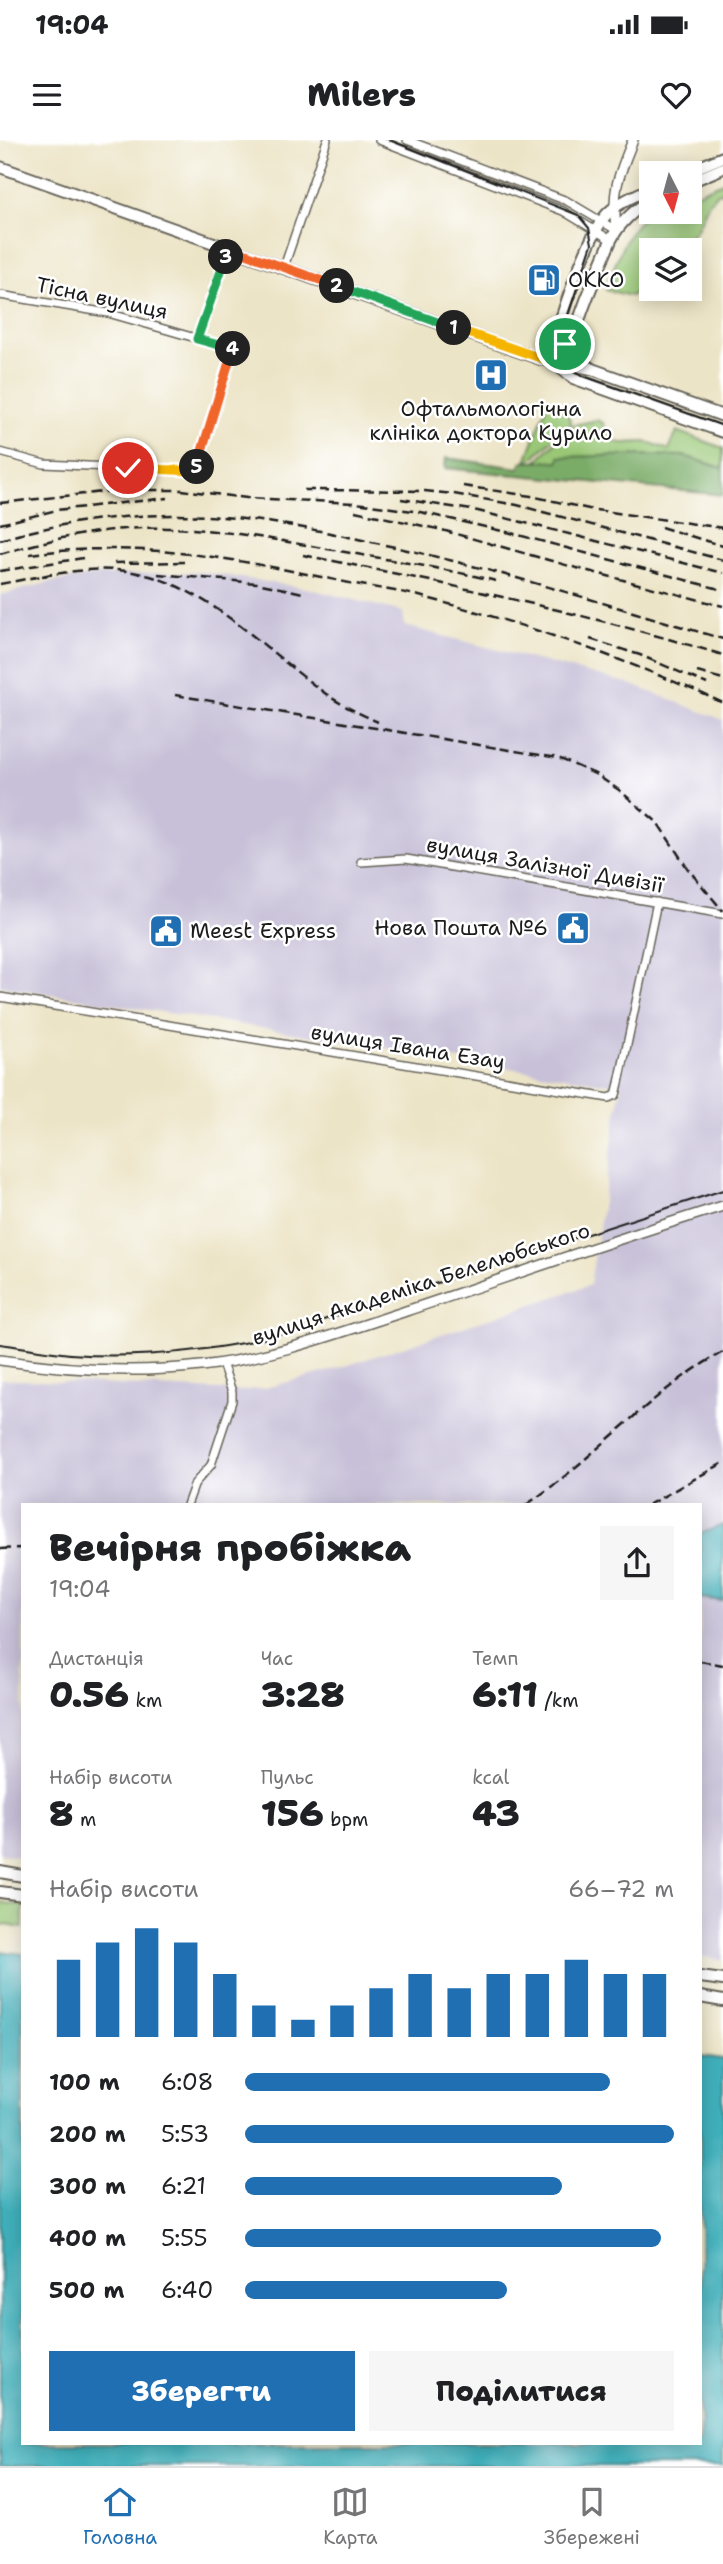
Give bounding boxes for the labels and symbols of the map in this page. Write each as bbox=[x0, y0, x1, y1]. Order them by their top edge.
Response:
north arrow bbox=[639, 161, 702, 224]
pin: 3 bbox=[208, 240, 244, 274]
fuel station icon: OKKO bbox=[525, 261, 563, 299]
place label: OKKO bbox=[568, 266, 624, 294]
pin: 2 bbox=[320, 268, 354, 304]
street label: Тісна вулиця bbox=[34, 270, 170, 326]
pin: 1 bbox=[436, 310, 472, 346]
pin bbox=[535, 314, 595, 374]
pin: 4 bbox=[216, 332, 250, 367]
hospital icon: Офтальмологічна клініка доктора Курило bbox=[472, 356, 510, 394]
place label: Офтальмологічна клініка доктора Курило bbox=[369, 395, 613, 447]
pin bbox=[98, 438, 158, 498]
pin: 5 bbox=[180, 450, 214, 484]
street label: вулиця Залізної Дивізії bbox=[424, 830, 667, 900]
public building icon: Нова Пошта №6 bbox=[554, 909, 592, 947]
public building icon: Meest Express bbox=[147, 912, 185, 950]
place label: Нова Пошта №6 bbox=[374, 914, 548, 942]
place label: Meest Express bbox=[190, 917, 336, 945]
street label: вулиця Івана Езау bbox=[309, 1018, 507, 1076]
street label: вулиця Академіка Белелюбського bbox=[248, 1216, 594, 1352]

